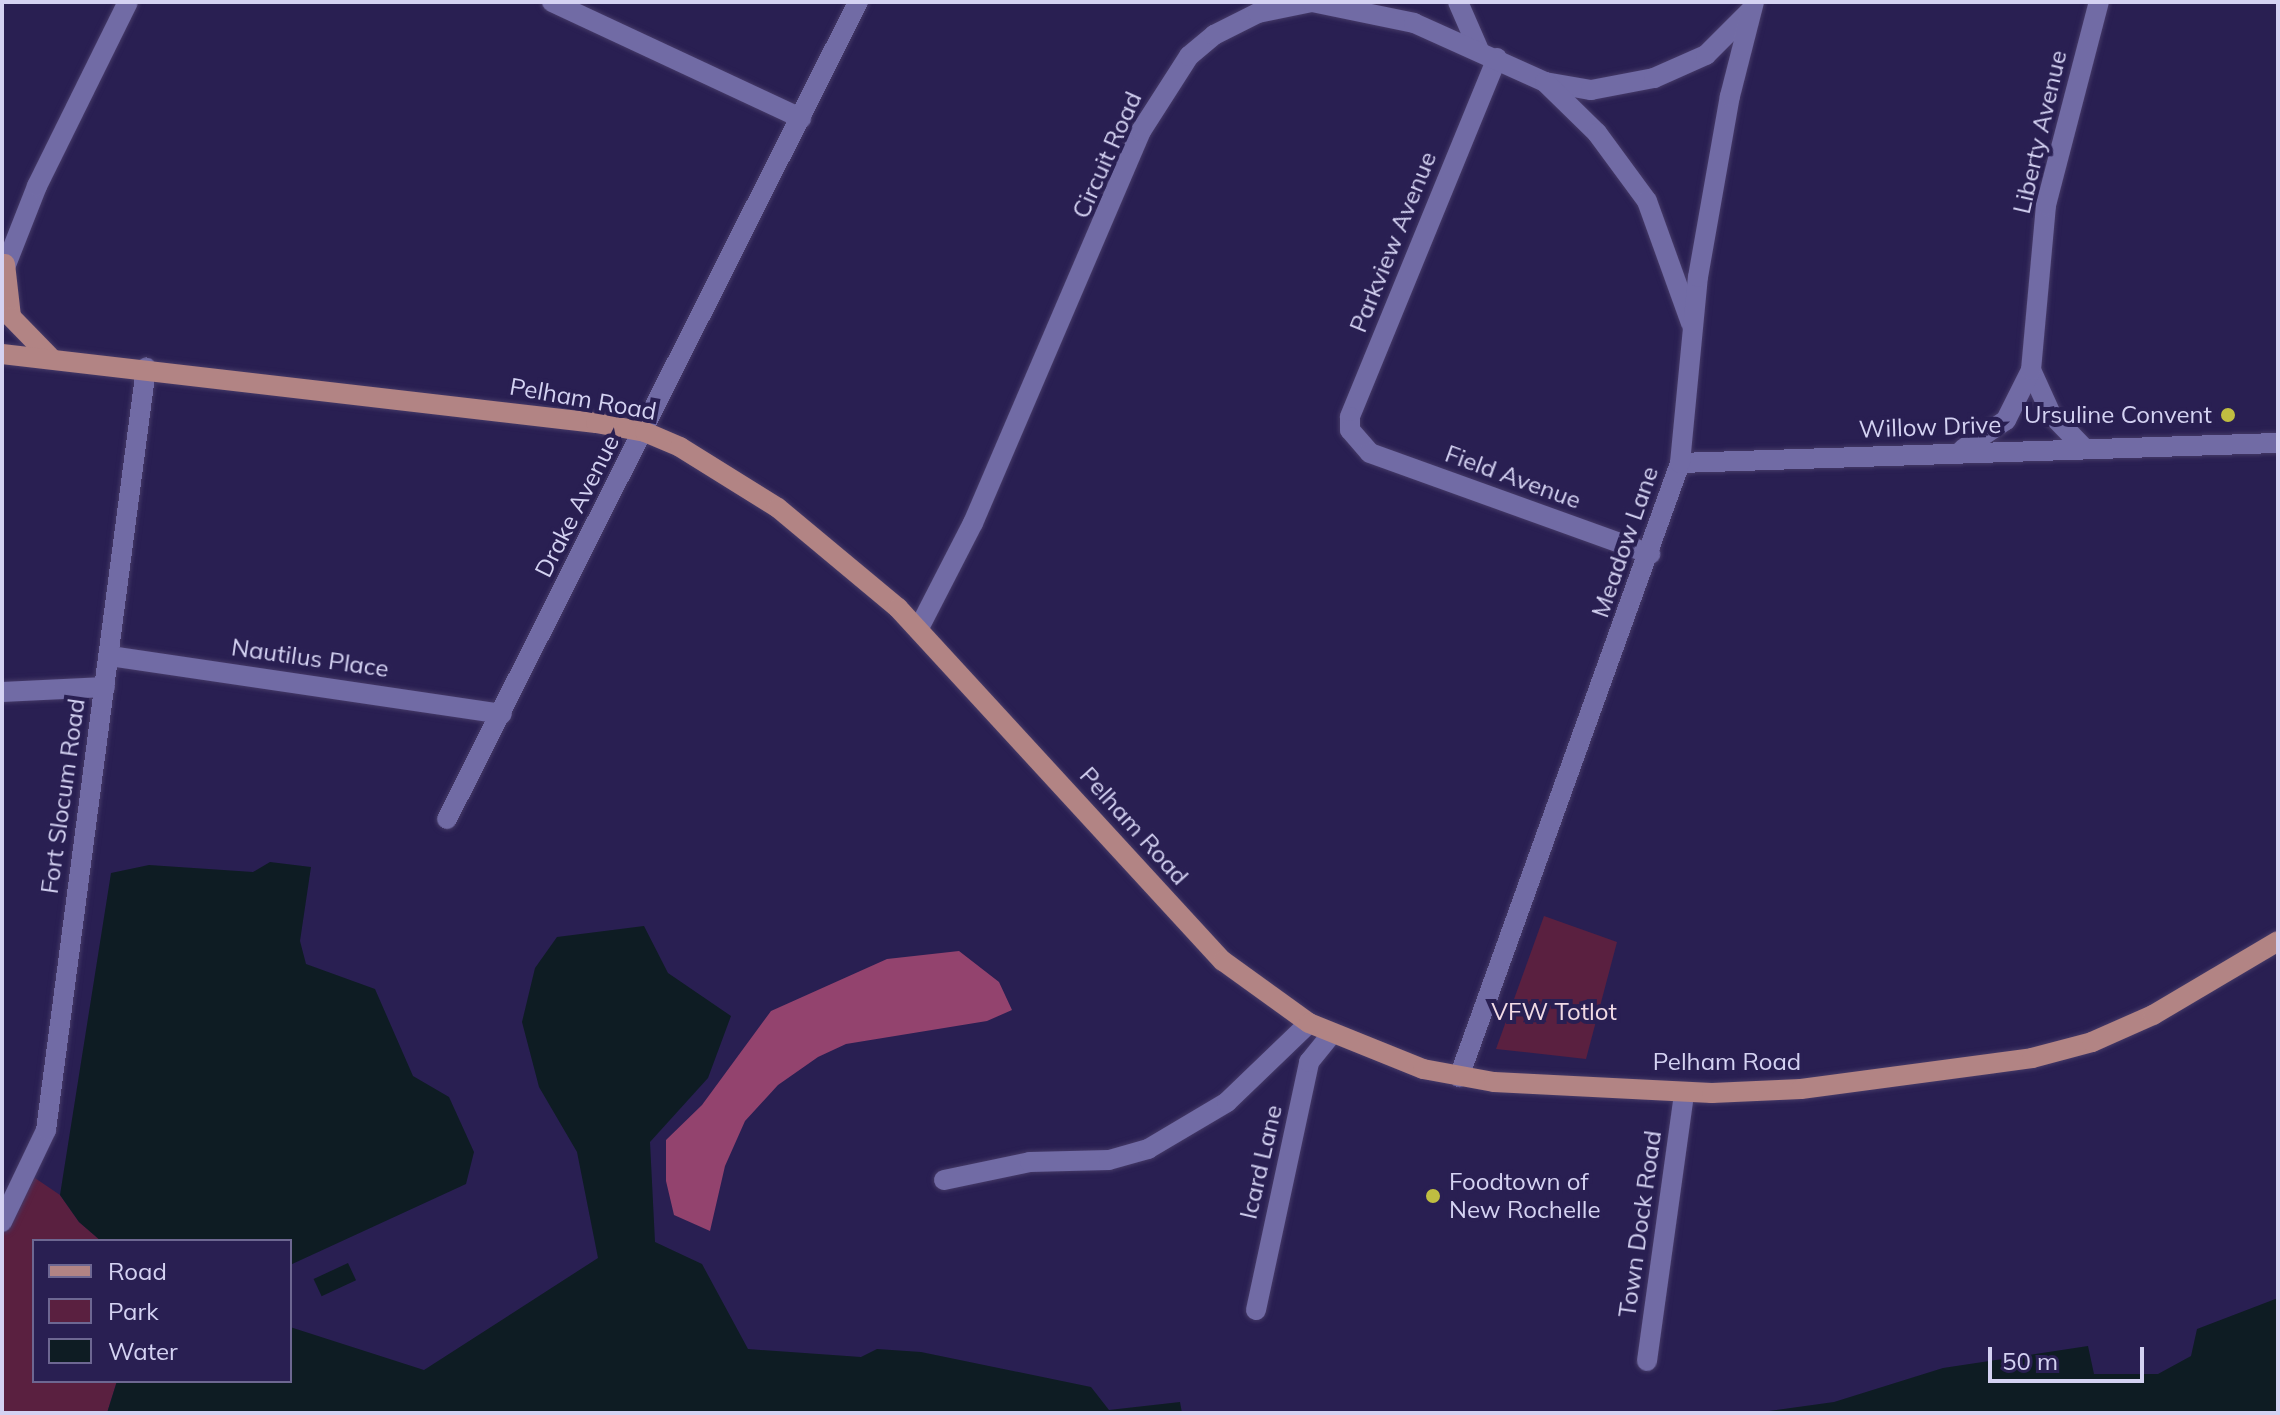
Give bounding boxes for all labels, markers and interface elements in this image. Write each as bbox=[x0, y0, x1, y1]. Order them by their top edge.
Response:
street label: Liberty Avenue bbox=[2007, 48, 2073, 216]
street label: Circuit Road bbox=[1066, 87, 1148, 223]
street label: Parkview Avenue bbox=[1344, 148, 1442, 336]
street label: Pelham Road bbox=[507, 372, 659, 426]
place label: Ursuline Convent bbox=[2024, 401, 2212, 429]
marker: Ursuline Convent bbox=[2219, 406, 2237, 424]
street label: Willow Drive bbox=[1858, 410, 2002, 444]
street label: Drake Avenue bbox=[529, 430, 625, 582]
street label: Field Avenue bbox=[1441, 439, 1585, 515]
street label: Meadow Lane bbox=[1586, 463, 1664, 621]
street label: Nautilus Place bbox=[230, 633, 390, 683]
street label: Fort Slocum Road bbox=[35, 696, 91, 896]
street label: Pelham Road bbox=[1074, 761, 1194, 891]
park label: VFW Totlot bbox=[1491, 998, 1617, 1026]
street label: Pelham Road bbox=[1653, 1048, 1801, 1076]
street label: Icard Lane bbox=[1234, 1102, 1288, 1222]
street label: Town Dock Road bbox=[1613, 1129, 1667, 1319]
place label: Foodtown of New Rochelle bbox=[1449, 1168, 1600, 1224]
marker: Foodtown of New Rochelle bbox=[1424, 1187, 1442, 1205]
legend bbox=[32, 1239, 292, 1383]
text: Road bbox=[108, 1256, 167, 1286]
text: Park bbox=[108, 1296, 159, 1326]
scale bar bbox=[1992, 1331, 2148, 1381]
text: Water bbox=[108, 1336, 178, 1366]
text: 50 m bbox=[2002, 1346, 2058, 1376]

